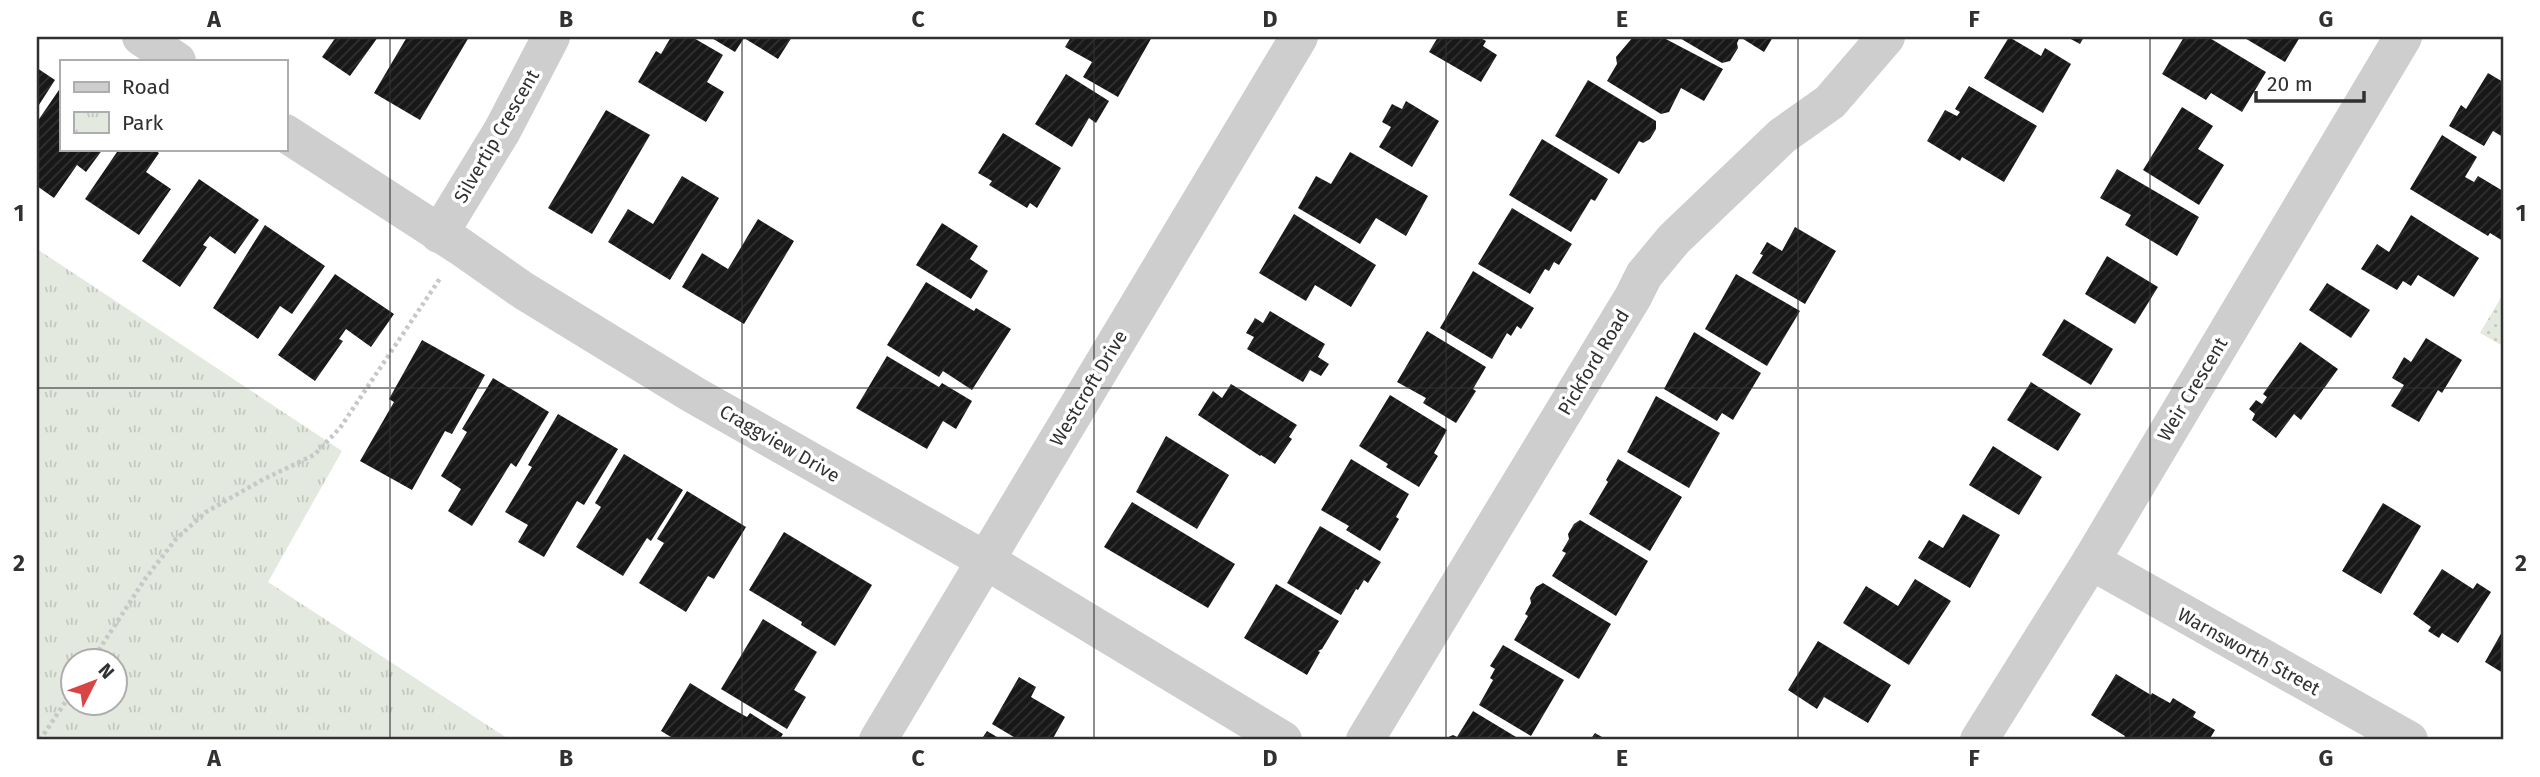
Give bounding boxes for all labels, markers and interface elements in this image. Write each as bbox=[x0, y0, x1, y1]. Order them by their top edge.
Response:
text: A bbox=[206, 5, 221, 33]
text: B bbox=[559, 5, 573, 33]
text: C bbox=[911, 5, 925, 33]
text: D bbox=[1263, 5, 1278, 33]
text: E bbox=[1616, 5, 1628, 33]
text: F bbox=[1968, 5, 1980, 33]
text: G bbox=[2319, 5, 2333, 33]
legend bbox=[60, 60, 287, 150]
scale bar bbox=[2256, 60, 2365, 104]
street label: Silvertip Crescent bbox=[449, 65, 544, 207]
text: 20 m bbox=[2267, 71, 2313, 97]
text: Road bbox=[122, 74, 170, 100]
text: Park bbox=[122, 110, 164, 136]
text: 1 bbox=[14, 199, 24, 227]
text: 1 bbox=[2516, 199, 2526, 227]
street label: Pickford Road bbox=[1553, 305, 1634, 419]
street label: Westcroft Drive bbox=[1045, 326, 1132, 450]
street label: Weir Crescent bbox=[2152, 333, 2232, 445]
street label: Craggview Drive bbox=[715, 400, 844, 487]
text: 2 bbox=[13, 549, 25, 577]
text: 2 bbox=[2515, 549, 2527, 577]
street label: Warnsworth Street bbox=[2174, 603, 2324, 700]
north arrow bbox=[60, 648, 130, 718]
text: N bbox=[93, 659, 119, 683]
text: A bbox=[206, 744, 221, 772]
text: B bbox=[559, 744, 573, 772]
text: C bbox=[911, 744, 925, 772]
text: D bbox=[1263, 744, 1278, 772]
text: E bbox=[1616, 744, 1628, 772]
text: F bbox=[1968, 744, 1980, 772]
text: G bbox=[2319, 744, 2333, 772]

